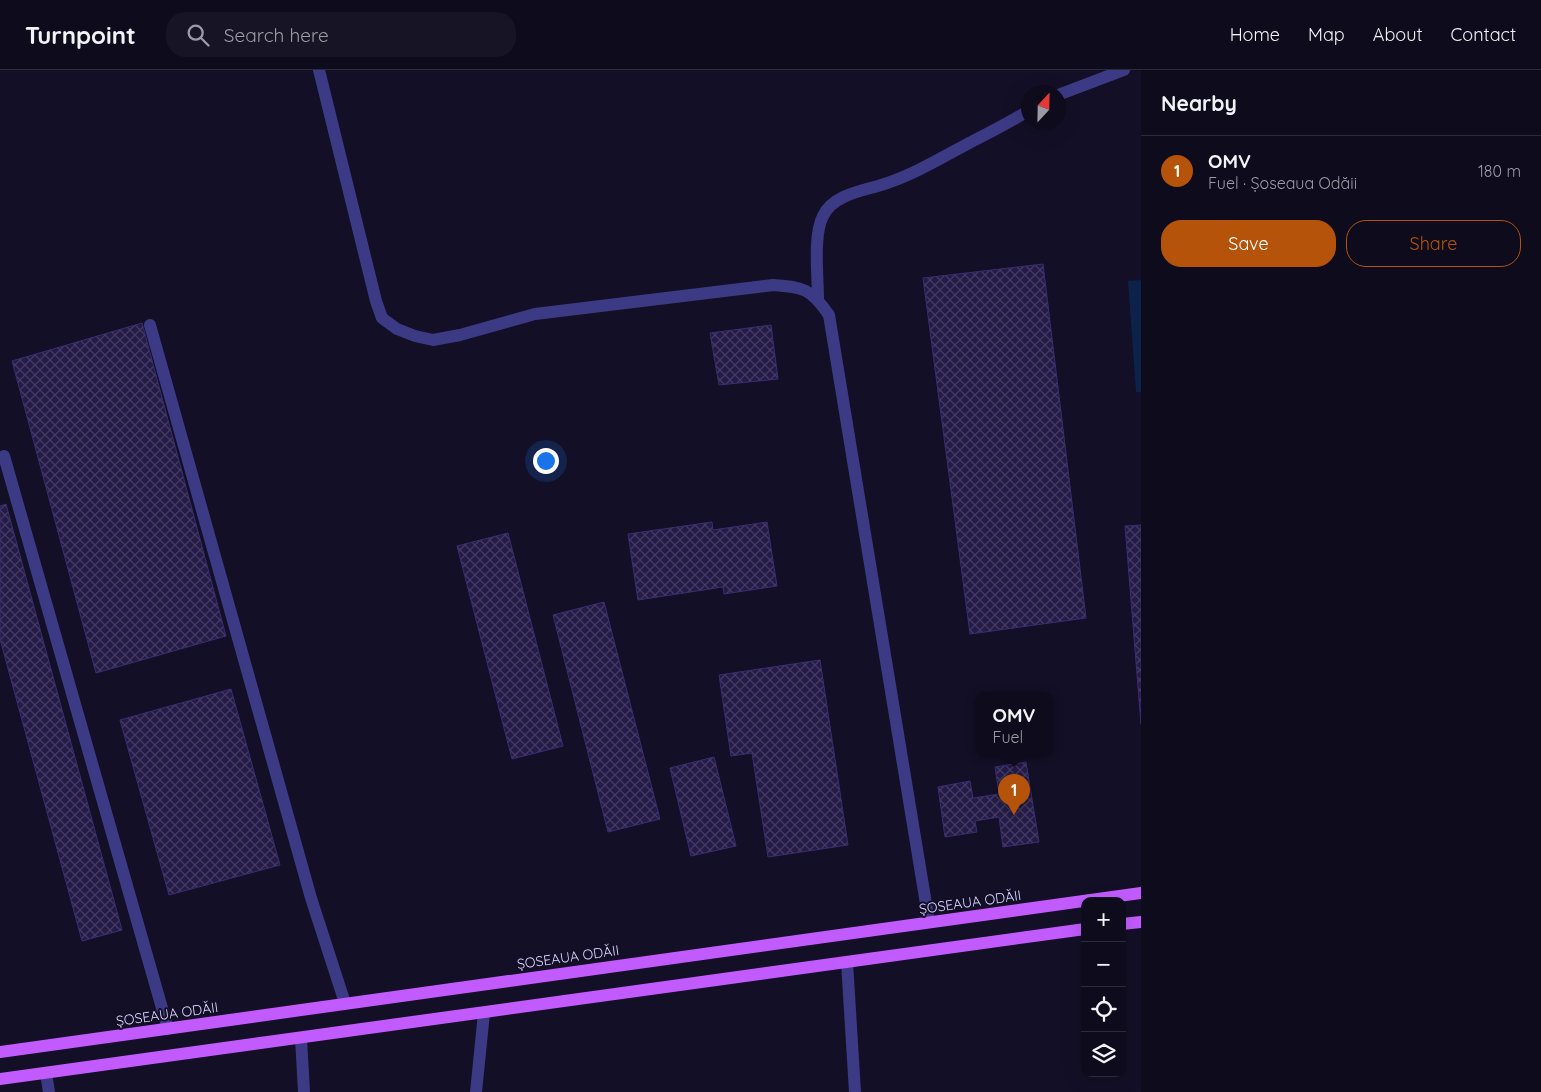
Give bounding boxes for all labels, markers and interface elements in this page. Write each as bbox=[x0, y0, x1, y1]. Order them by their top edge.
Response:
search box bbox=[166, 12, 516, 57]
text: Turnpoint bbox=[25, 20, 136, 50]
icon: search bbox=[184, 21, 212, 49]
text: Search here bbox=[224, 23, 329, 47]
text: Home bbox=[1230, 23, 1280, 46]
text: Map bbox=[1308, 23, 1345, 46]
text: About bbox=[1373, 23, 1423, 46]
text: Contact bbox=[1451, 23, 1516, 46]
north arrow bbox=[1021, 85, 1066, 130]
text: Nearby bbox=[1161, 90, 1237, 116]
text: OMV bbox=[1208, 149, 1251, 173]
text: 1 bbox=[1174, 161, 1180, 181]
text: 180 m bbox=[1478, 161, 1521, 181]
text: Fuel · Șoseaua Odăii bbox=[1208, 173, 1357, 193]
button: Save bbox=[1161, 220, 1336, 267]
button: Share bbox=[1346, 220, 1521, 267]
your location bbox=[533, 448, 559, 474]
popup bbox=[975, 692, 1053, 757]
text: OMV bbox=[993, 703, 1035, 727]
text: Fuel bbox=[993, 727, 1023, 747]
pin: 1 bbox=[998, 774, 1030, 815]
street label: ȘOSEAUA ODĂII bbox=[918, 886, 1022, 918]
map controls bbox=[1081, 897, 1126, 1077]
button: + bbox=[1081, 897, 1126, 942]
street label: ȘOSEAUA ODĂII bbox=[516, 941, 620, 973]
button: − bbox=[1081, 942, 1126, 987]
button: locate bbox=[1081, 987, 1126, 1032]
street label: ȘOSEAUA ODĂII bbox=[115, 998, 219, 1030]
button: layers bbox=[1081, 1032, 1126, 1077]

